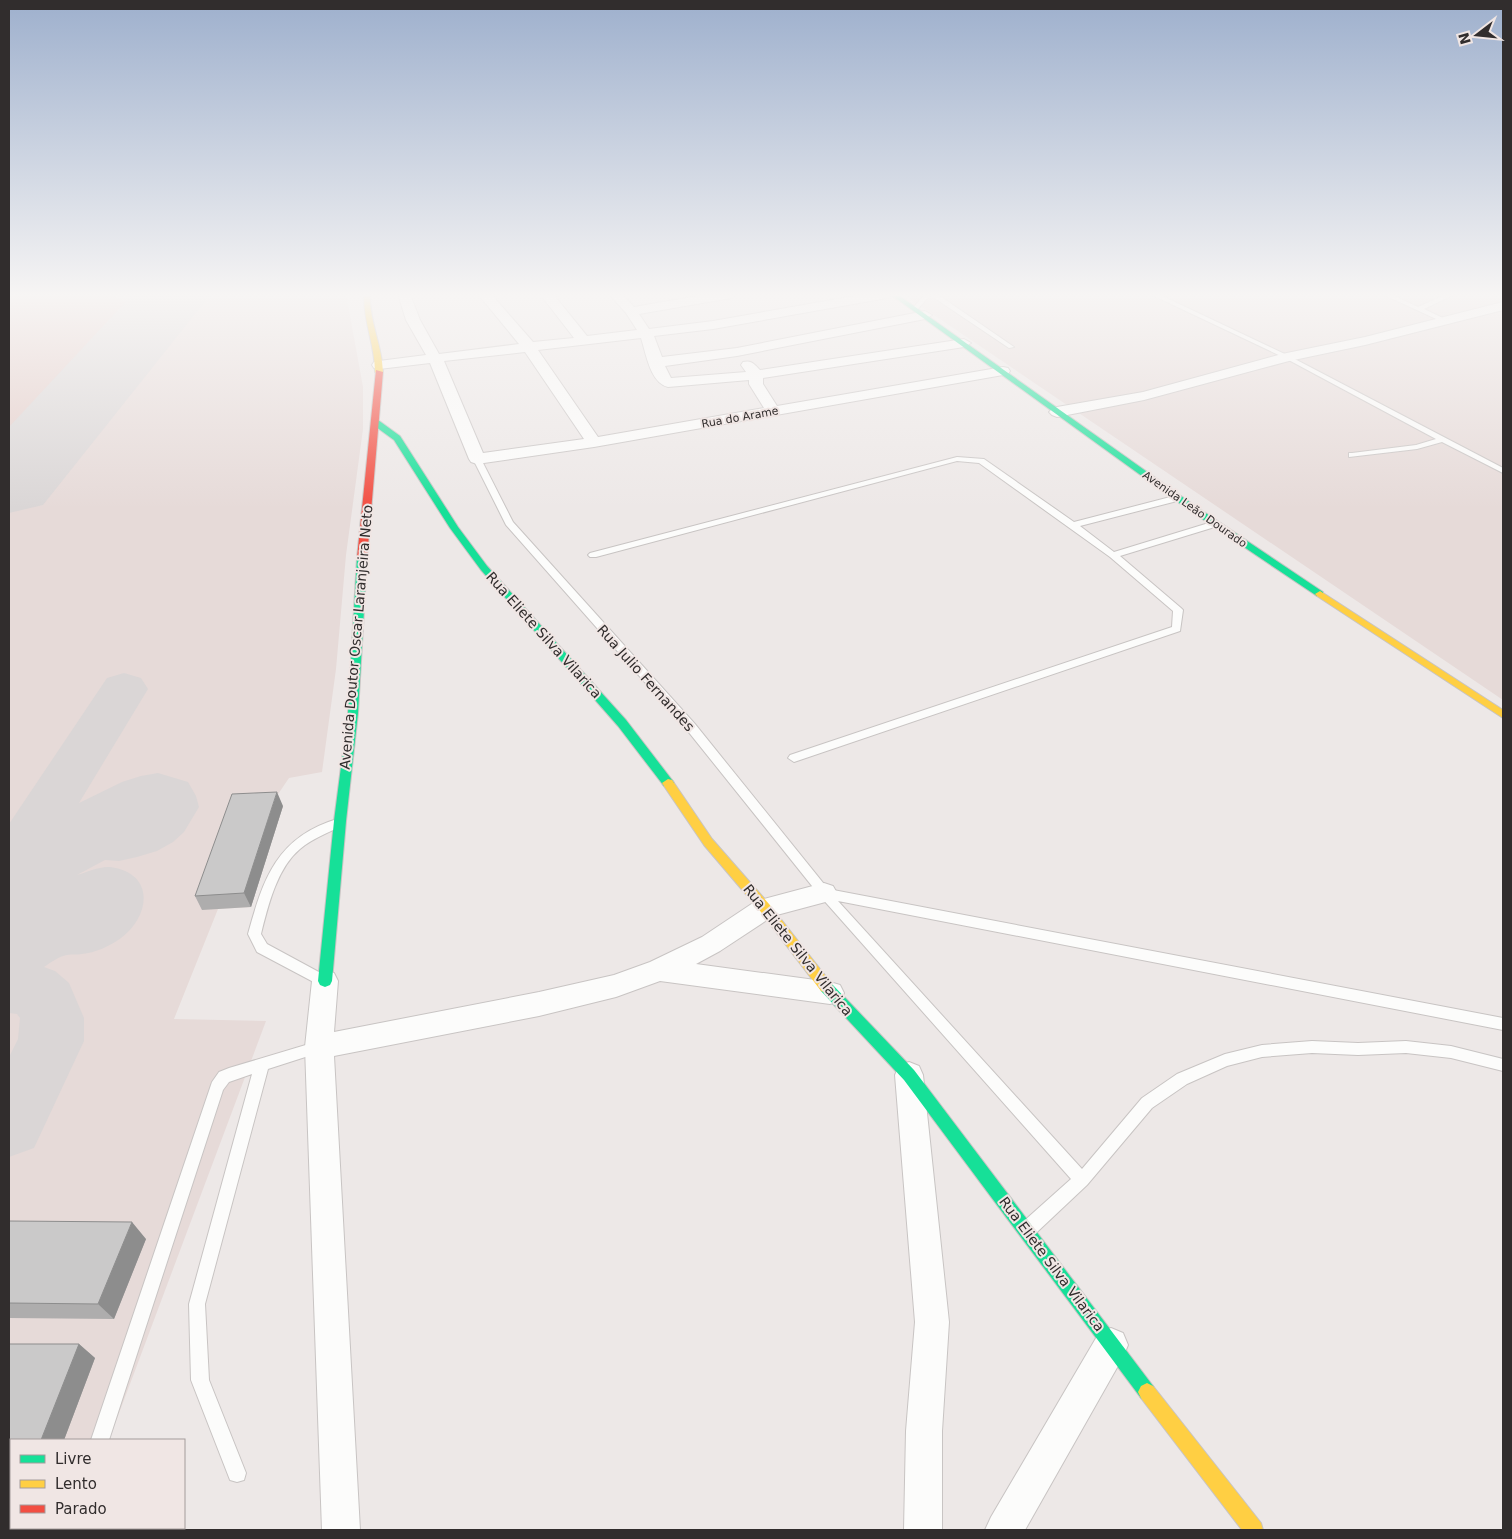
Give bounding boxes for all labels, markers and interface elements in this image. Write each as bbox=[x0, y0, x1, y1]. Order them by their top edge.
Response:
north arrow bbox=[1452, 10, 1502, 60]
text: N bbox=[1455, 31, 1474, 46]
street label: Rua do Arame bbox=[701, 404, 780, 431]
street label: Avenida Leão Dourado bbox=[1140, 468, 1250, 551]
street label: Avenida Doutor Oscar Laranjeira Neto bbox=[336, 504, 376, 770]
street label: Rua Eliete Silva Vilarica bbox=[483, 569, 605, 701]
street label: Rua Julio Fernandes bbox=[594, 622, 698, 734]
street label: Rua Eliete Silva Vilarica bbox=[740, 881, 856, 1019]
street label: Rua Eliete Silva Vilarica bbox=[996, 1194, 1108, 1334]
legend bbox=[10, 1439, 185, 1529]
text: Livre bbox=[55, 1450, 91, 1468]
text: Lento bbox=[55, 1475, 97, 1493]
text: Parado bbox=[55, 1500, 107, 1518]

